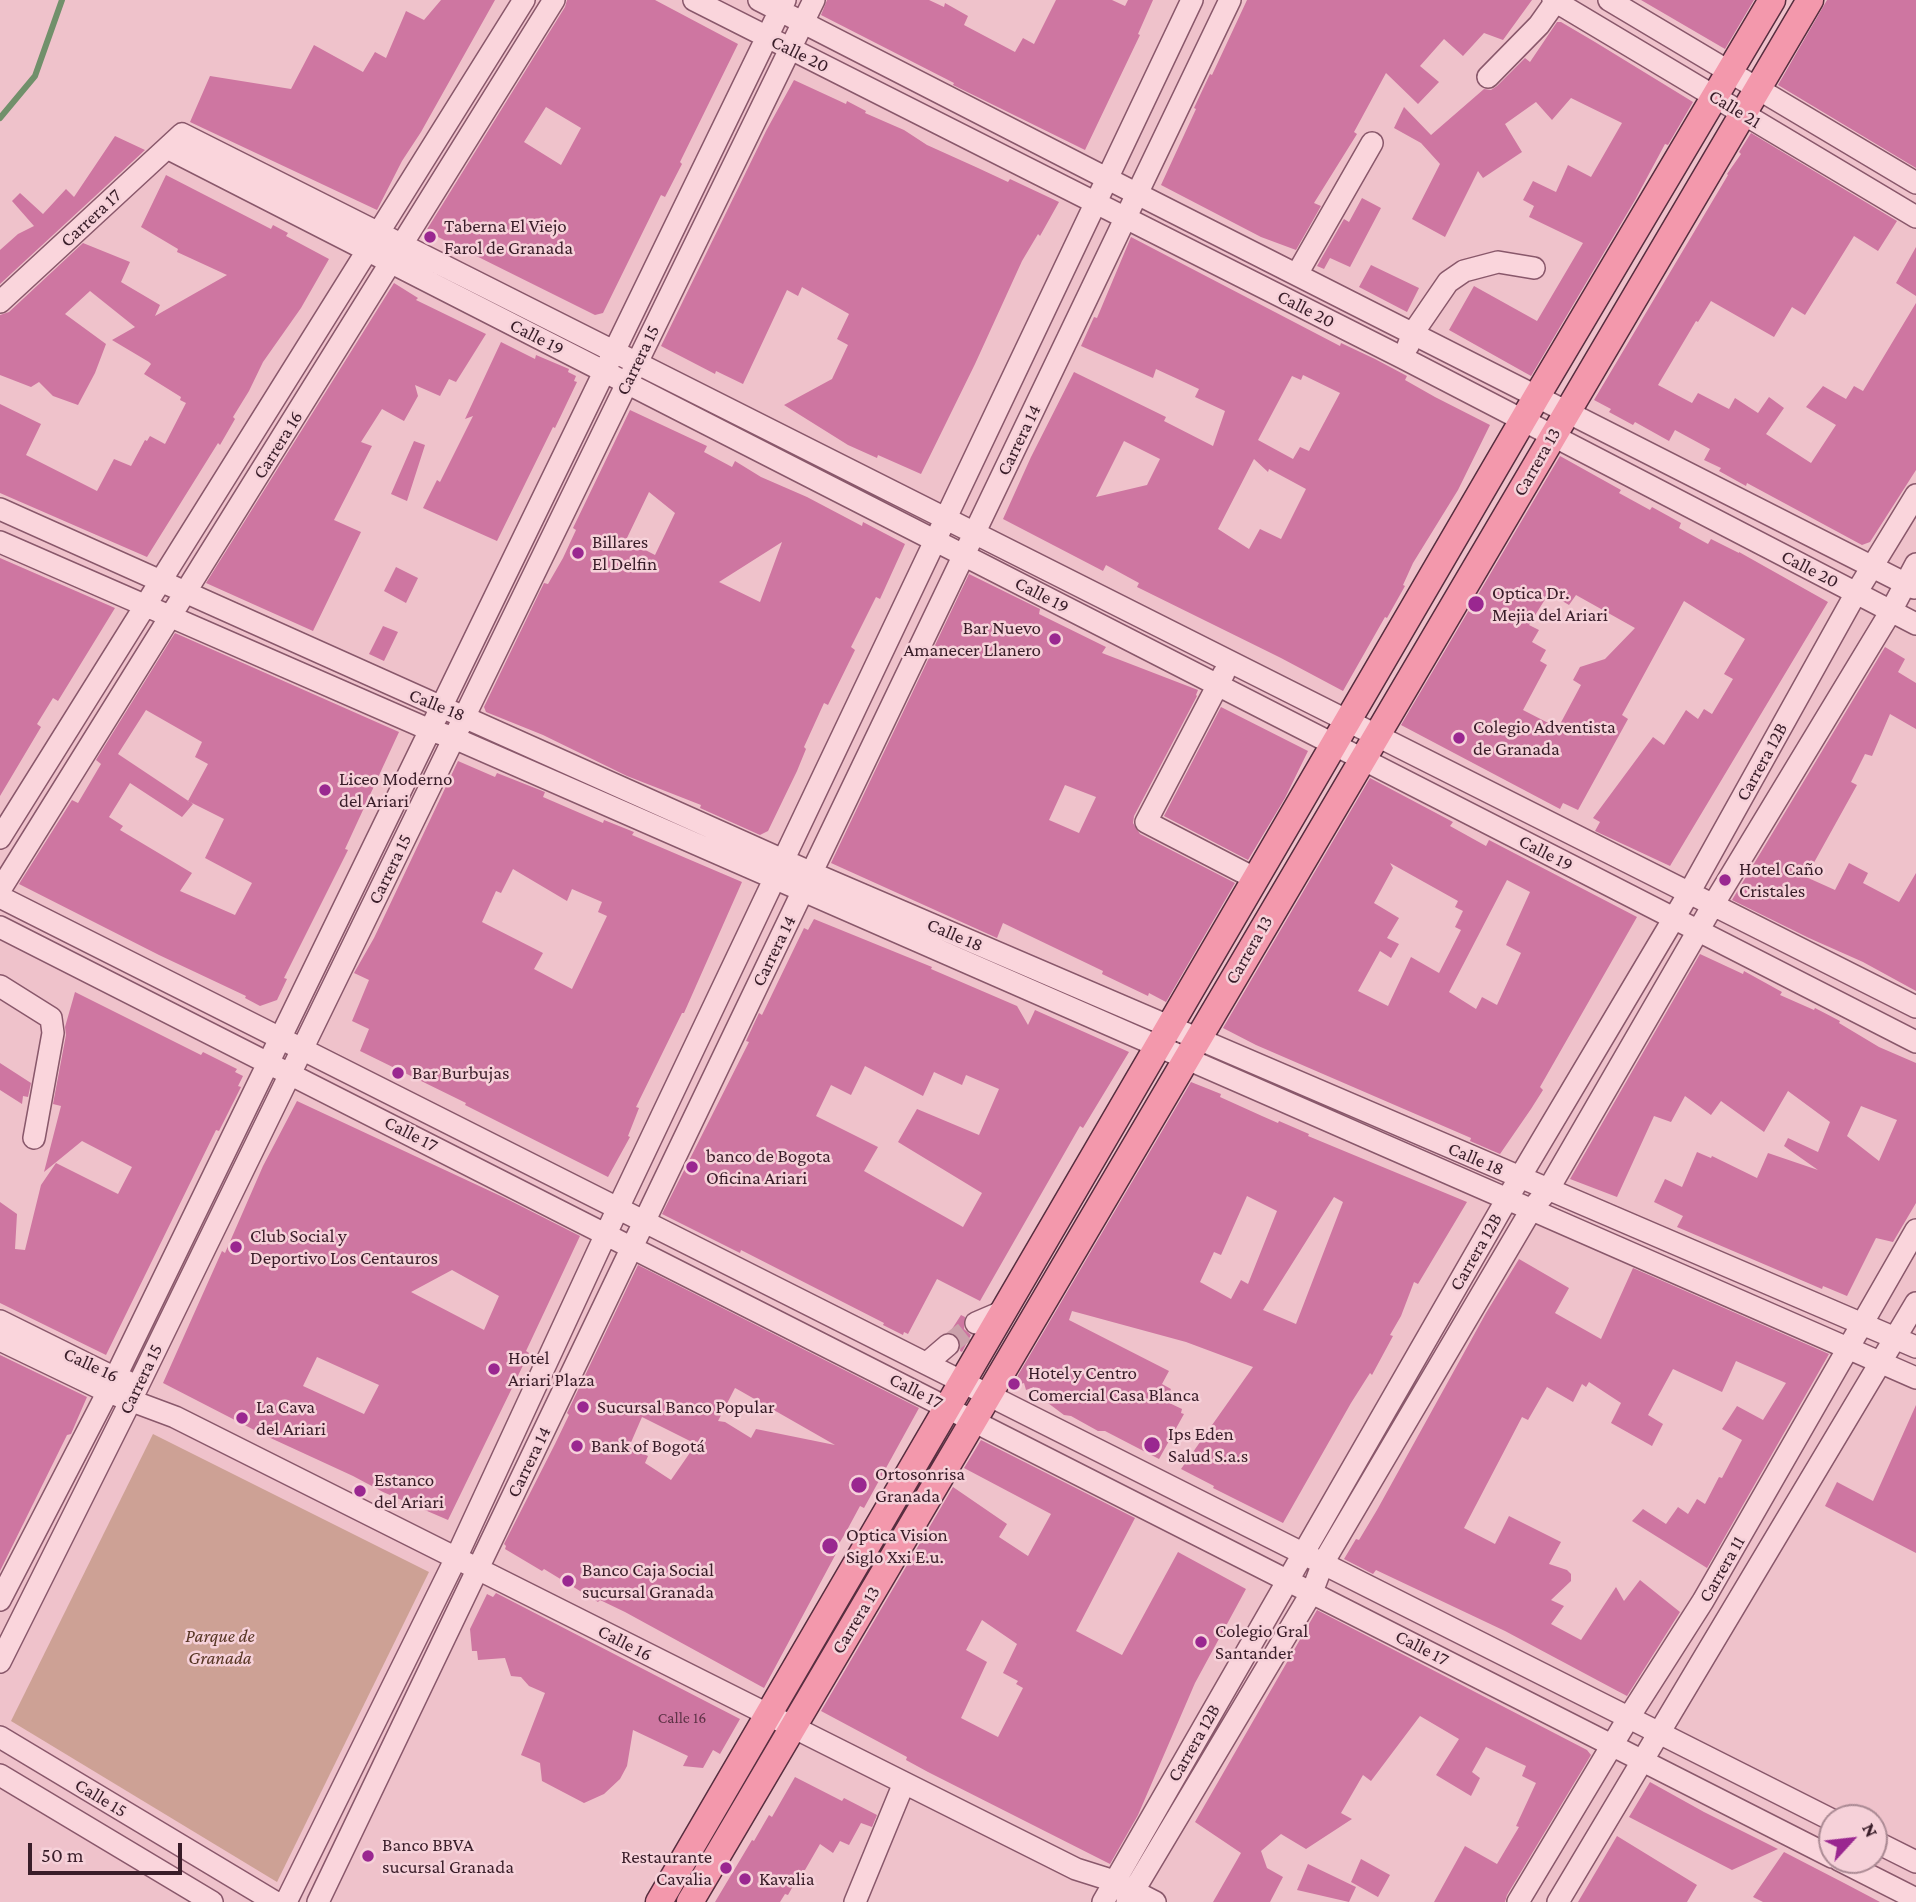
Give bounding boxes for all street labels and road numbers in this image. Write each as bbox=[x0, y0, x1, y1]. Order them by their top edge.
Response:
street label: Calle 20 bbox=[767, 30, 833, 78]
street label: Calle 21 bbox=[1705, 85, 1765, 133]
street label: Carrera 17 bbox=[56, 184, 126, 252]
street label: Calle 20 bbox=[1273, 285, 1339, 333]
street label: Calle 19 bbox=[506, 314, 568, 360]
street label: Carrera 15 bbox=[611, 321, 665, 399]
street label: Carrera 14 bbox=[992, 401, 1046, 479]
street label: Carrera 16 bbox=[248, 407, 308, 483]
street label: Carrera 13 bbox=[1508, 424, 1566, 500]
street label: Calle 20 bbox=[1777, 545, 1843, 593]
street label: Calle 19 bbox=[1011, 572, 1073, 618]
street label: Calle 18 bbox=[406, 684, 468, 726]
street label: Carrera 12B bbox=[1731, 719, 1793, 805]
street label: Carrera 15 bbox=[363, 830, 417, 908]
street label: Calle 19 bbox=[1515, 830, 1577, 876]
street label: Carrera 14 bbox=[747, 912, 801, 990]
street label: Carrera 13 bbox=[1220, 912, 1278, 988]
street label: Calle 18 bbox=[924, 913, 986, 957]
street label: Calle 17 bbox=[380, 1111, 442, 1157]
street label: Calle 18 bbox=[1445, 1137, 1507, 1181]
street label: Carrera 12B bbox=[1445, 1209, 1507, 1295]
street label: Carrera 15 bbox=[114, 1340, 168, 1418]
street label: Calle 16 bbox=[60, 1342, 122, 1388]
street label: Calle 17 bbox=[885, 1368, 947, 1414]
street label: Carrera 14 bbox=[502, 1423, 556, 1501]
street label: Carrera 11 bbox=[1694, 1532, 1750, 1606]
street label: Carrera 13 bbox=[827, 1582, 885, 1658]
street label: Calle 16 bbox=[594, 1620, 656, 1666]
street label: Calle 17 bbox=[1391, 1625, 1453, 1671]
street label: Carrera 12B bbox=[1163, 1700, 1225, 1786]
street label: Calle 15 bbox=[71, 1774, 131, 1822]

